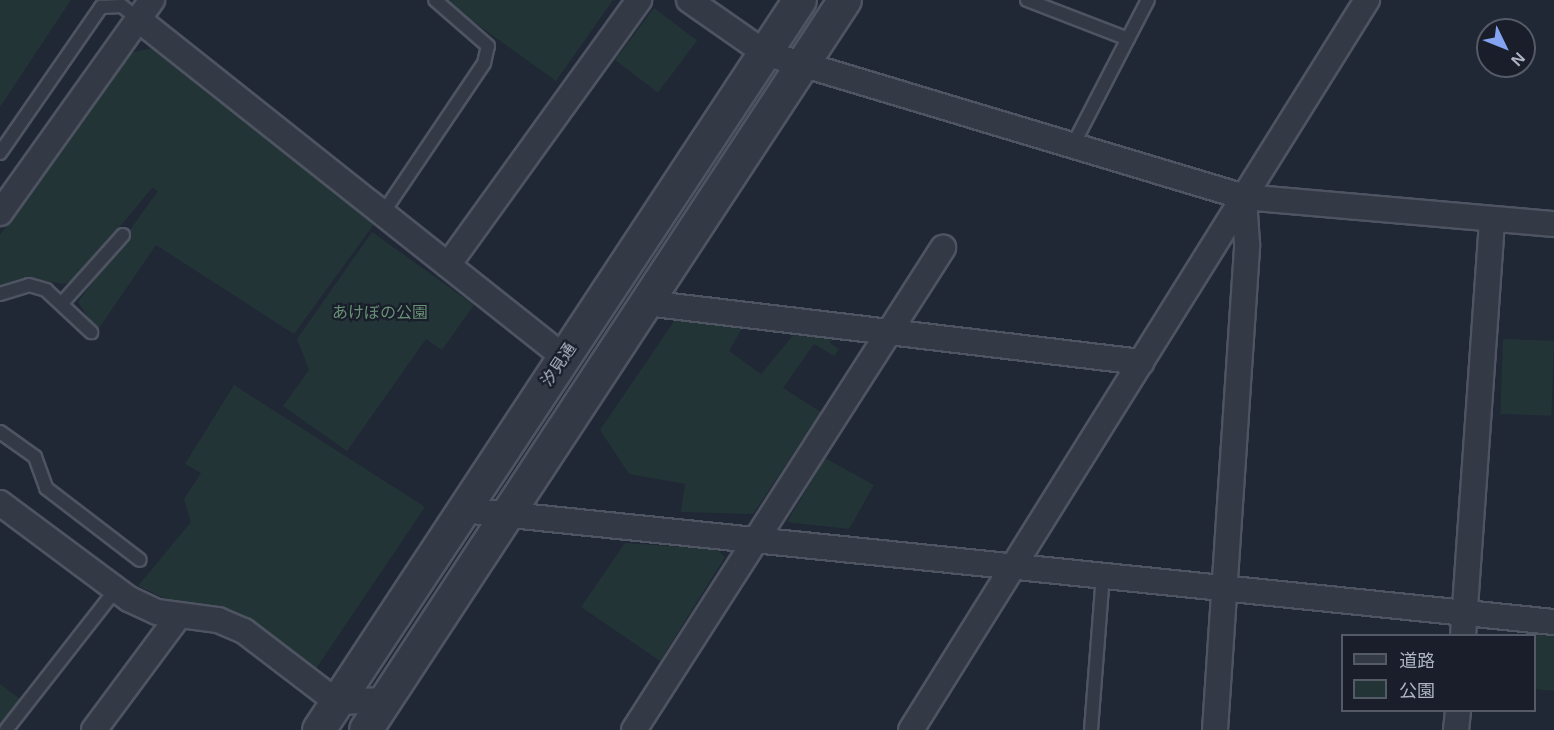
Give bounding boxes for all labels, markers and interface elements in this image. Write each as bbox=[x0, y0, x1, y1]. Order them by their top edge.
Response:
north arrow bbox=[1476, 18, 1536, 78]
text: N bbox=[1508, 49, 1528, 69]
park label: あけぼの公園 bbox=[332, 303, 428, 323]
street label: 汐見通 bbox=[538, 340, 580, 390]
legend bbox=[1341, 634, 1536, 712]
text: 道路 bbox=[1399, 651, 1435, 671]
text: 公園 bbox=[1399, 681, 1435, 701]

